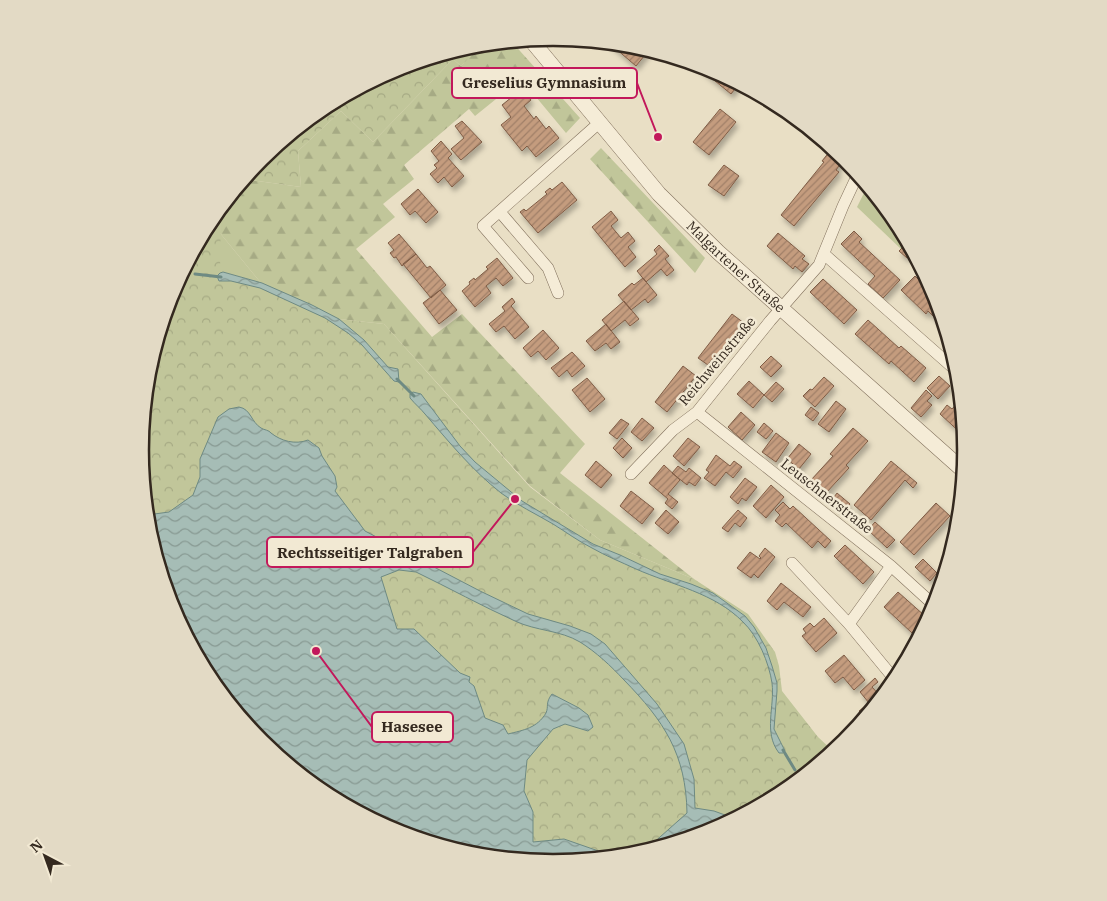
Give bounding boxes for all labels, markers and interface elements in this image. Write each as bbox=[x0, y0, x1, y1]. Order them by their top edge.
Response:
callout: Greselius Gymnasium bbox=[452, 68, 637, 98]
text: Greselius Gymnasium bbox=[462, 73, 627, 92]
street label: Malgartener Straße bbox=[683, 217, 789, 316]
street label: Reichweinstraße bbox=[675, 313, 759, 409]
street label: Leuschnerstraße bbox=[777, 454, 877, 538]
callout: Rechtsseitiger Talgraben bbox=[267, 537, 473, 567]
text: Rechtsseitiger Talgraben bbox=[277, 543, 463, 562]
callout: Hasesee bbox=[372, 712, 453, 742]
text: Hasesee bbox=[381, 717, 443, 736]
north arrow bbox=[20, 831, 70, 881]
text: N bbox=[26, 836, 47, 857]

